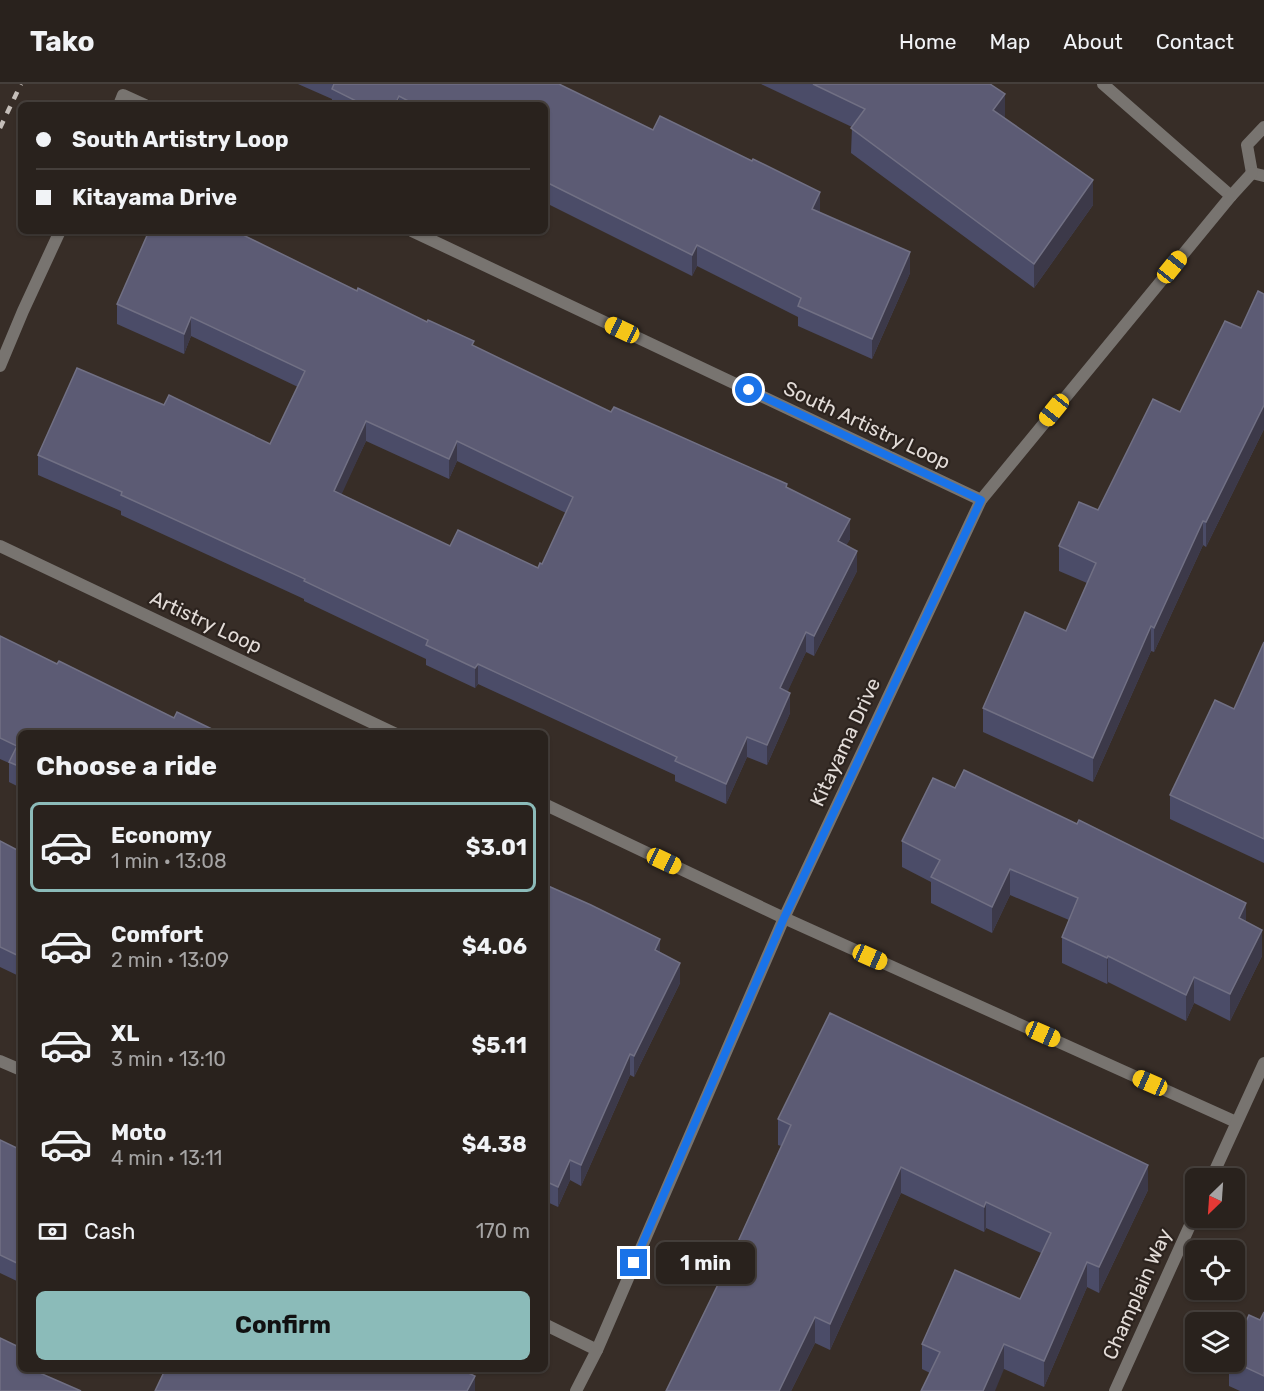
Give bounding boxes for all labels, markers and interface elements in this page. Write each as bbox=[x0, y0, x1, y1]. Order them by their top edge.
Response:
text: Tako bbox=[30, 25, 95, 58]
text: Home bbox=[899, 29, 956, 54]
text: Map bbox=[989, 29, 1030, 54]
text: About bbox=[1063, 29, 1123, 54]
text: Contact bbox=[1156, 29, 1234, 54]
text: South Artistry Loop bbox=[72, 126, 289, 153]
text: Kitayama Drive bbox=[72, 184, 237, 211]
car bbox=[1154, 247, 1190, 287]
car bbox=[602, 314, 642, 346]
route start bbox=[735, 376, 762, 403]
street label: South Artistry Loop bbox=[780, 376, 954, 474]
car bbox=[1036, 390, 1072, 430]
street label: Artistry Loop bbox=[146, 586, 266, 658]
street label: Kitayama Drive bbox=[805, 674, 885, 810]
text: Choose a ride bbox=[36, 750, 217, 782]
icon: car bbox=[39, 820, 93, 874]
text: Economy bbox=[111, 822, 212, 849]
text: $3.01 bbox=[466, 834, 527, 861]
car bbox=[644, 845, 684, 877]
text: 1 min · 13:08 bbox=[111, 849, 227, 873]
icon: car bbox=[39, 919, 93, 973]
text: Comfort bbox=[111, 921, 203, 948]
text: $4.06 bbox=[462, 933, 527, 960]
car bbox=[850, 941, 890, 973]
text: 2 min · 13:09 bbox=[111, 948, 229, 972]
icon: car bbox=[39, 1018, 93, 1072]
car bbox=[1023, 1018, 1063, 1050]
text: XL bbox=[111, 1020, 139, 1047]
text: $5.11 bbox=[471, 1032, 527, 1059]
text: 3 min · 13:10 bbox=[111, 1047, 226, 1071]
car bbox=[1130, 1067, 1170, 1099]
icon: car bbox=[39, 1117, 93, 1171]
text: Moto bbox=[111, 1119, 166, 1146]
text: $4.38 bbox=[462, 1131, 527, 1158]
text: 4 min · 13:11 bbox=[111, 1146, 222, 1170]
north arrow bbox=[1185, 1168, 1245, 1228]
map controls bbox=[1185, 1168, 1245, 1372]
icon: cash bbox=[36, 1215, 69, 1248]
text: Cash bbox=[84, 1218, 135, 1245]
text: 170 m bbox=[476, 1219, 530, 1243]
street label: Champlain Way bbox=[1097, 1225, 1177, 1363]
button: locate bbox=[1185, 1240, 1245, 1300]
callout: 1 min bbox=[655, 1242, 754, 1284]
route end bbox=[620, 1249, 647, 1276]
text: 1 min bbox=[680, 1251, 731, 1275]
button: Confirm bbox=[36, 1291, 530, 1360]
button: layers bbox=[1185, 1312, 1245, 1372]

